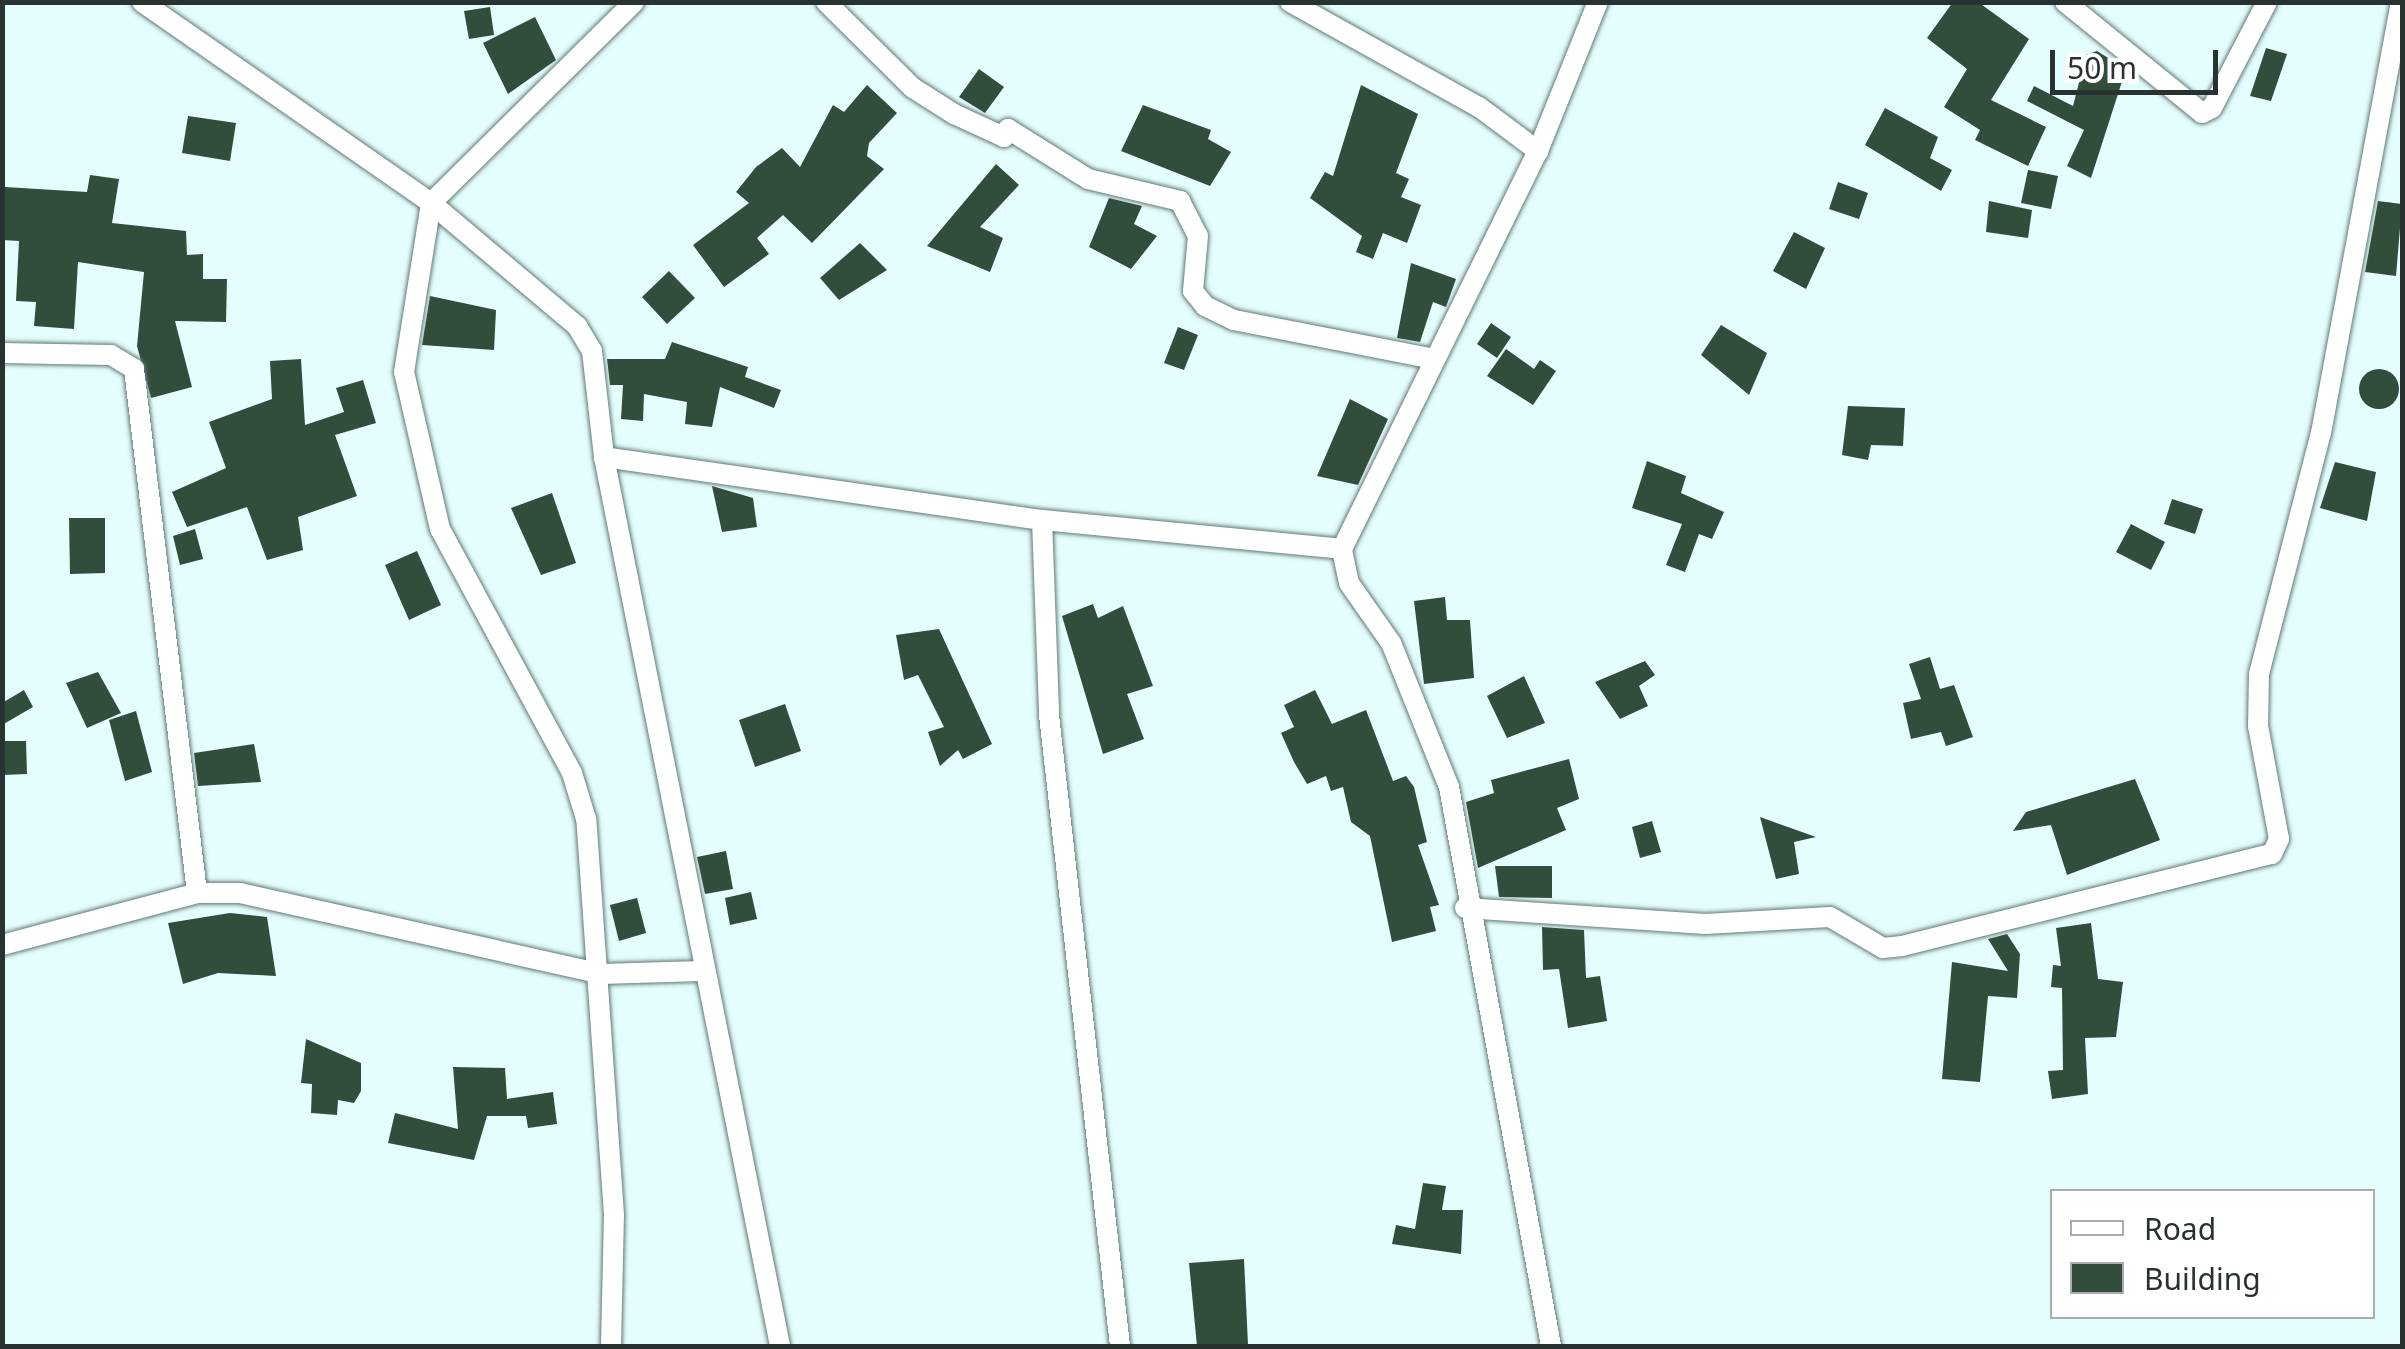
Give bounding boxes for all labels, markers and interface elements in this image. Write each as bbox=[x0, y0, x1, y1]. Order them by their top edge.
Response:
scale bar bbox=[2055, 30, 2222, 92]
text: 50 m bbox=[2067, 47, 2137, 88]
legend bbox=[2050, 1189, 2375, 1319]
text: Road bbox=[2144, 1208, 2216, 1249]
text: Building bbox=[2144, 1258, 2261, 1299]

